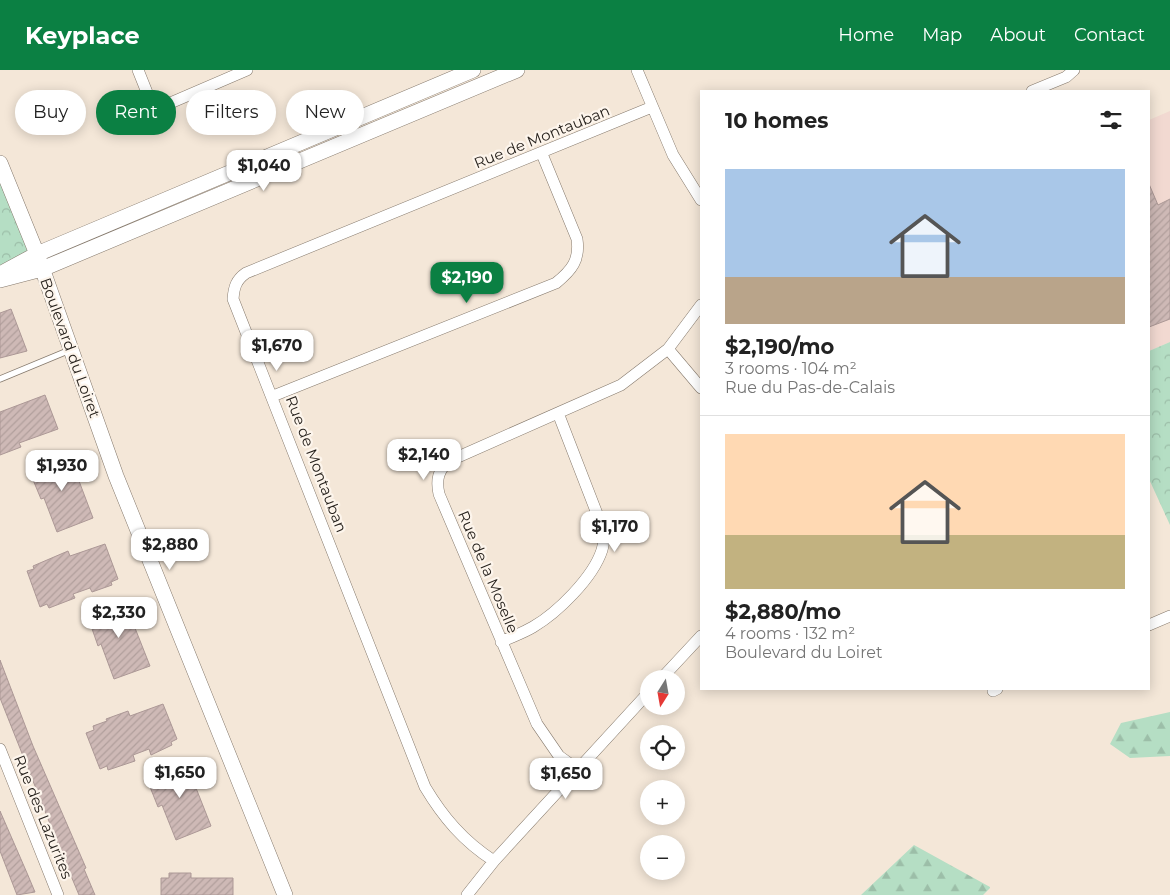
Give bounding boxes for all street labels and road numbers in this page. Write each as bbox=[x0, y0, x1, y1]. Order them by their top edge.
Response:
street label: Rue de Montauban bbox=[471, 101, 612, 172]
street label: Boulevard du Loiret bbox=[36, 275, 105, 420]
street label: Rue de Montauban bbox=[282, 393, 351, 535]
street label: Rue de la Moselle bbox=[454, 508, 523, 636]
street label: Rue des Lazurites bbox=[10, 752, 77, 881]

